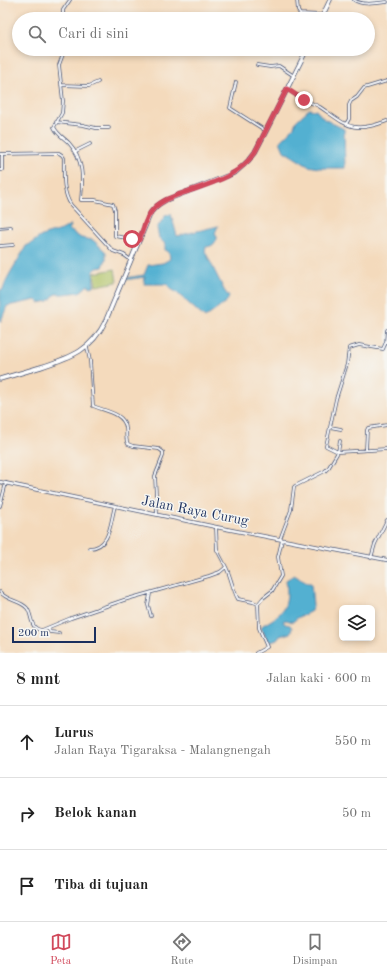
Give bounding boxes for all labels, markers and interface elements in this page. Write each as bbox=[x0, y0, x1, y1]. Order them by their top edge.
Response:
search box bbox=[12, 12, 375, 56]
icon: search bbox=[26, 23, 48, 45]
text: Cari di sini bbox=[58, 27, 129, 42]
route end bbox=[295, 91, 313, 109]
route start bbox=[123, 230, 141, 248]
street label: Jalan Raya Curug bbox=[140, 494, 250, 528]
map controls bbox=[339, 605, 375, 641]
button: layers bbox=[339, 605, 375, 641]
scale bar bbox=[12, 625, 96, 644]
text: 200 m bbox=[18, 628, 49, 639]
text: 8 mnt bbox=[16, 671, 60, 688]
text: Jalan kaki · 600 m bbox=[266, 672, 371, 685]
text: Lurus bbox=[54, 726, 94, 741]
icon: ahead bbox=[16, 731, 38, 753]
text: 550 m bbox=[334, 735, 371, 748]
text: Jalan Raya Tigaraksa - Malangnengah bbox=[54, 744, 271, 757]
icon: right bbox=[16, 803, 38, 825]
text: Belok kanan bbox=[54, 806, 137, 821]
text: 50 m bbox=[342, 807, 371, 820]
icon: arrive bbox=[16, 875, 38, 897]
text: Tiba di tujuan bbox=[54, 878, 148, 893]
tab: Peta bbox=[50, 931, 72, 969]
tab: Rute bbox=[171, 931, 193, 969]
tab: Disimpan bbox=[292, 931, 337, 969]

